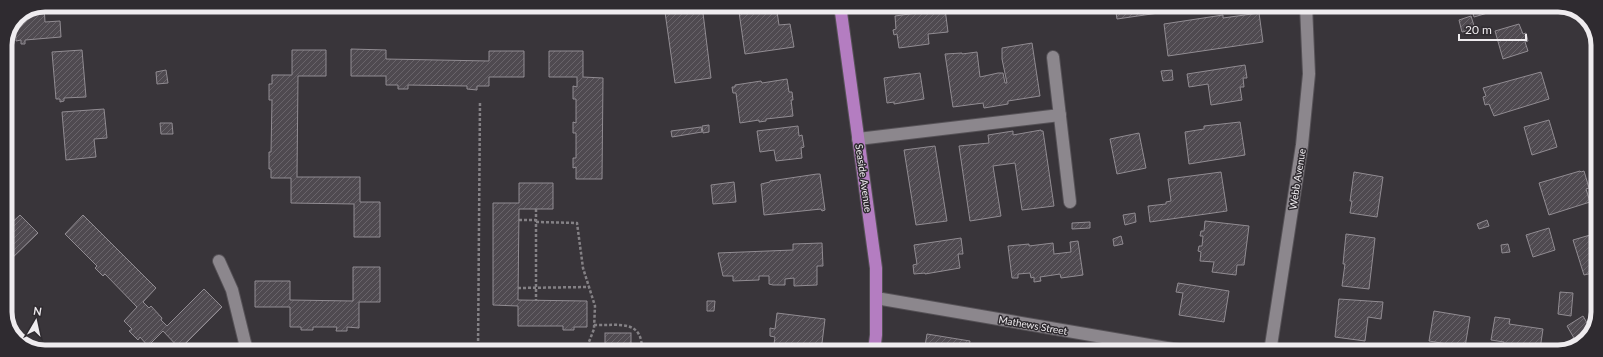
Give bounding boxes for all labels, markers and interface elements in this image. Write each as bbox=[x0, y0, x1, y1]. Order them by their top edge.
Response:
scale bar bbox=[1459, 16, 1526, 42]
text: 20 m bbox=[1465, 22, 1492, 37]
street label: Seaside Avenue bbox=[853, 143, 875, 213]
street label: Webb Avenue bbox=[1286, 148, 1308, 210]
north arrow bbox=[16, 301, 56, 341]
text: N bbox=[32, 304, 43, 318]
street label: Mathews Street bbox=[998, 313, 1069, 337]

